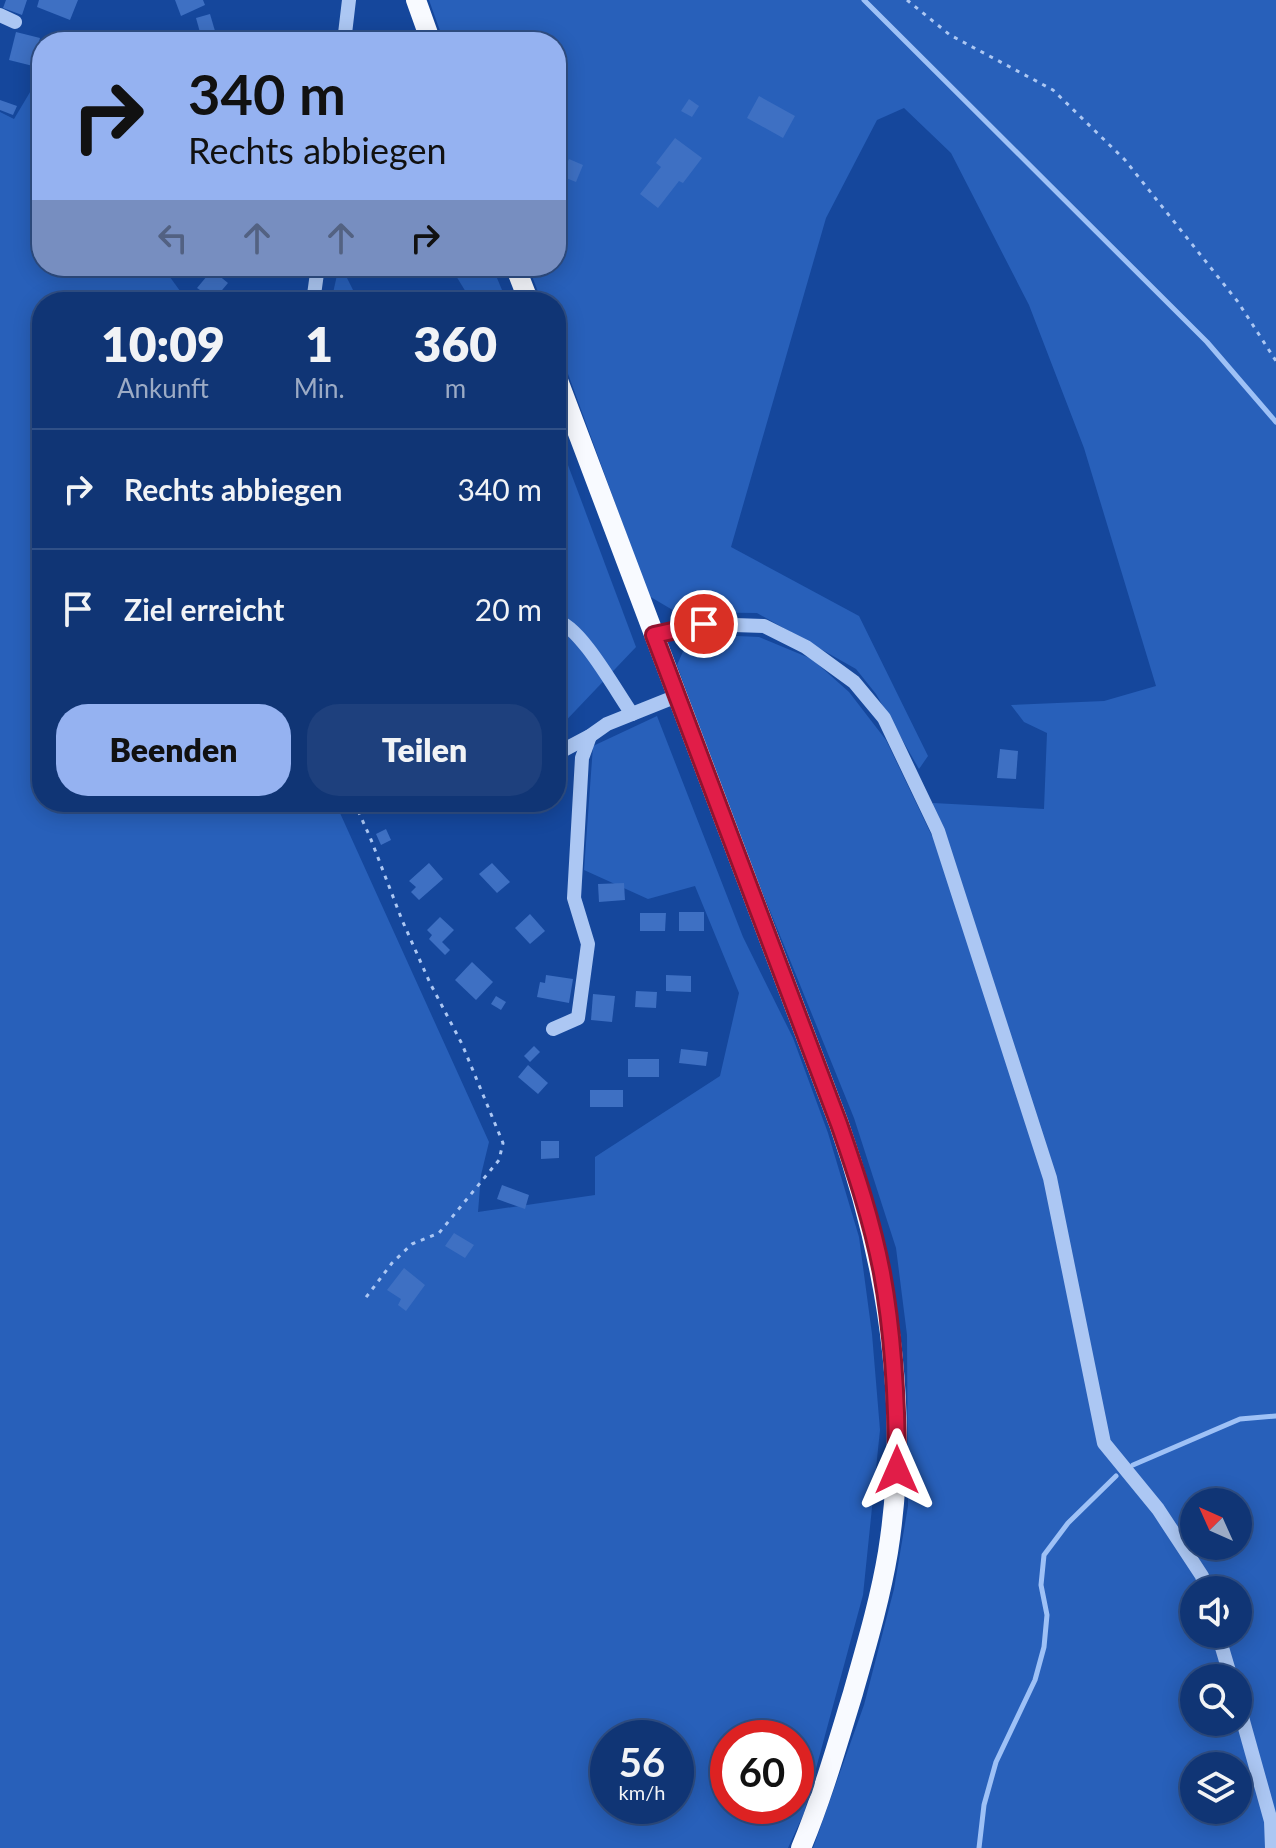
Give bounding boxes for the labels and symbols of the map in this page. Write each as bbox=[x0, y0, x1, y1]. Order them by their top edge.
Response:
pin bbox=[670, 590, 738, 658]
position arrow bbox=[855, 1428, 939, 1512]
north arrow bbox=[1180, 1488, 1252, 1560]
speed limit sign: 60 bbox=[710, 1720, 814, 1824]

